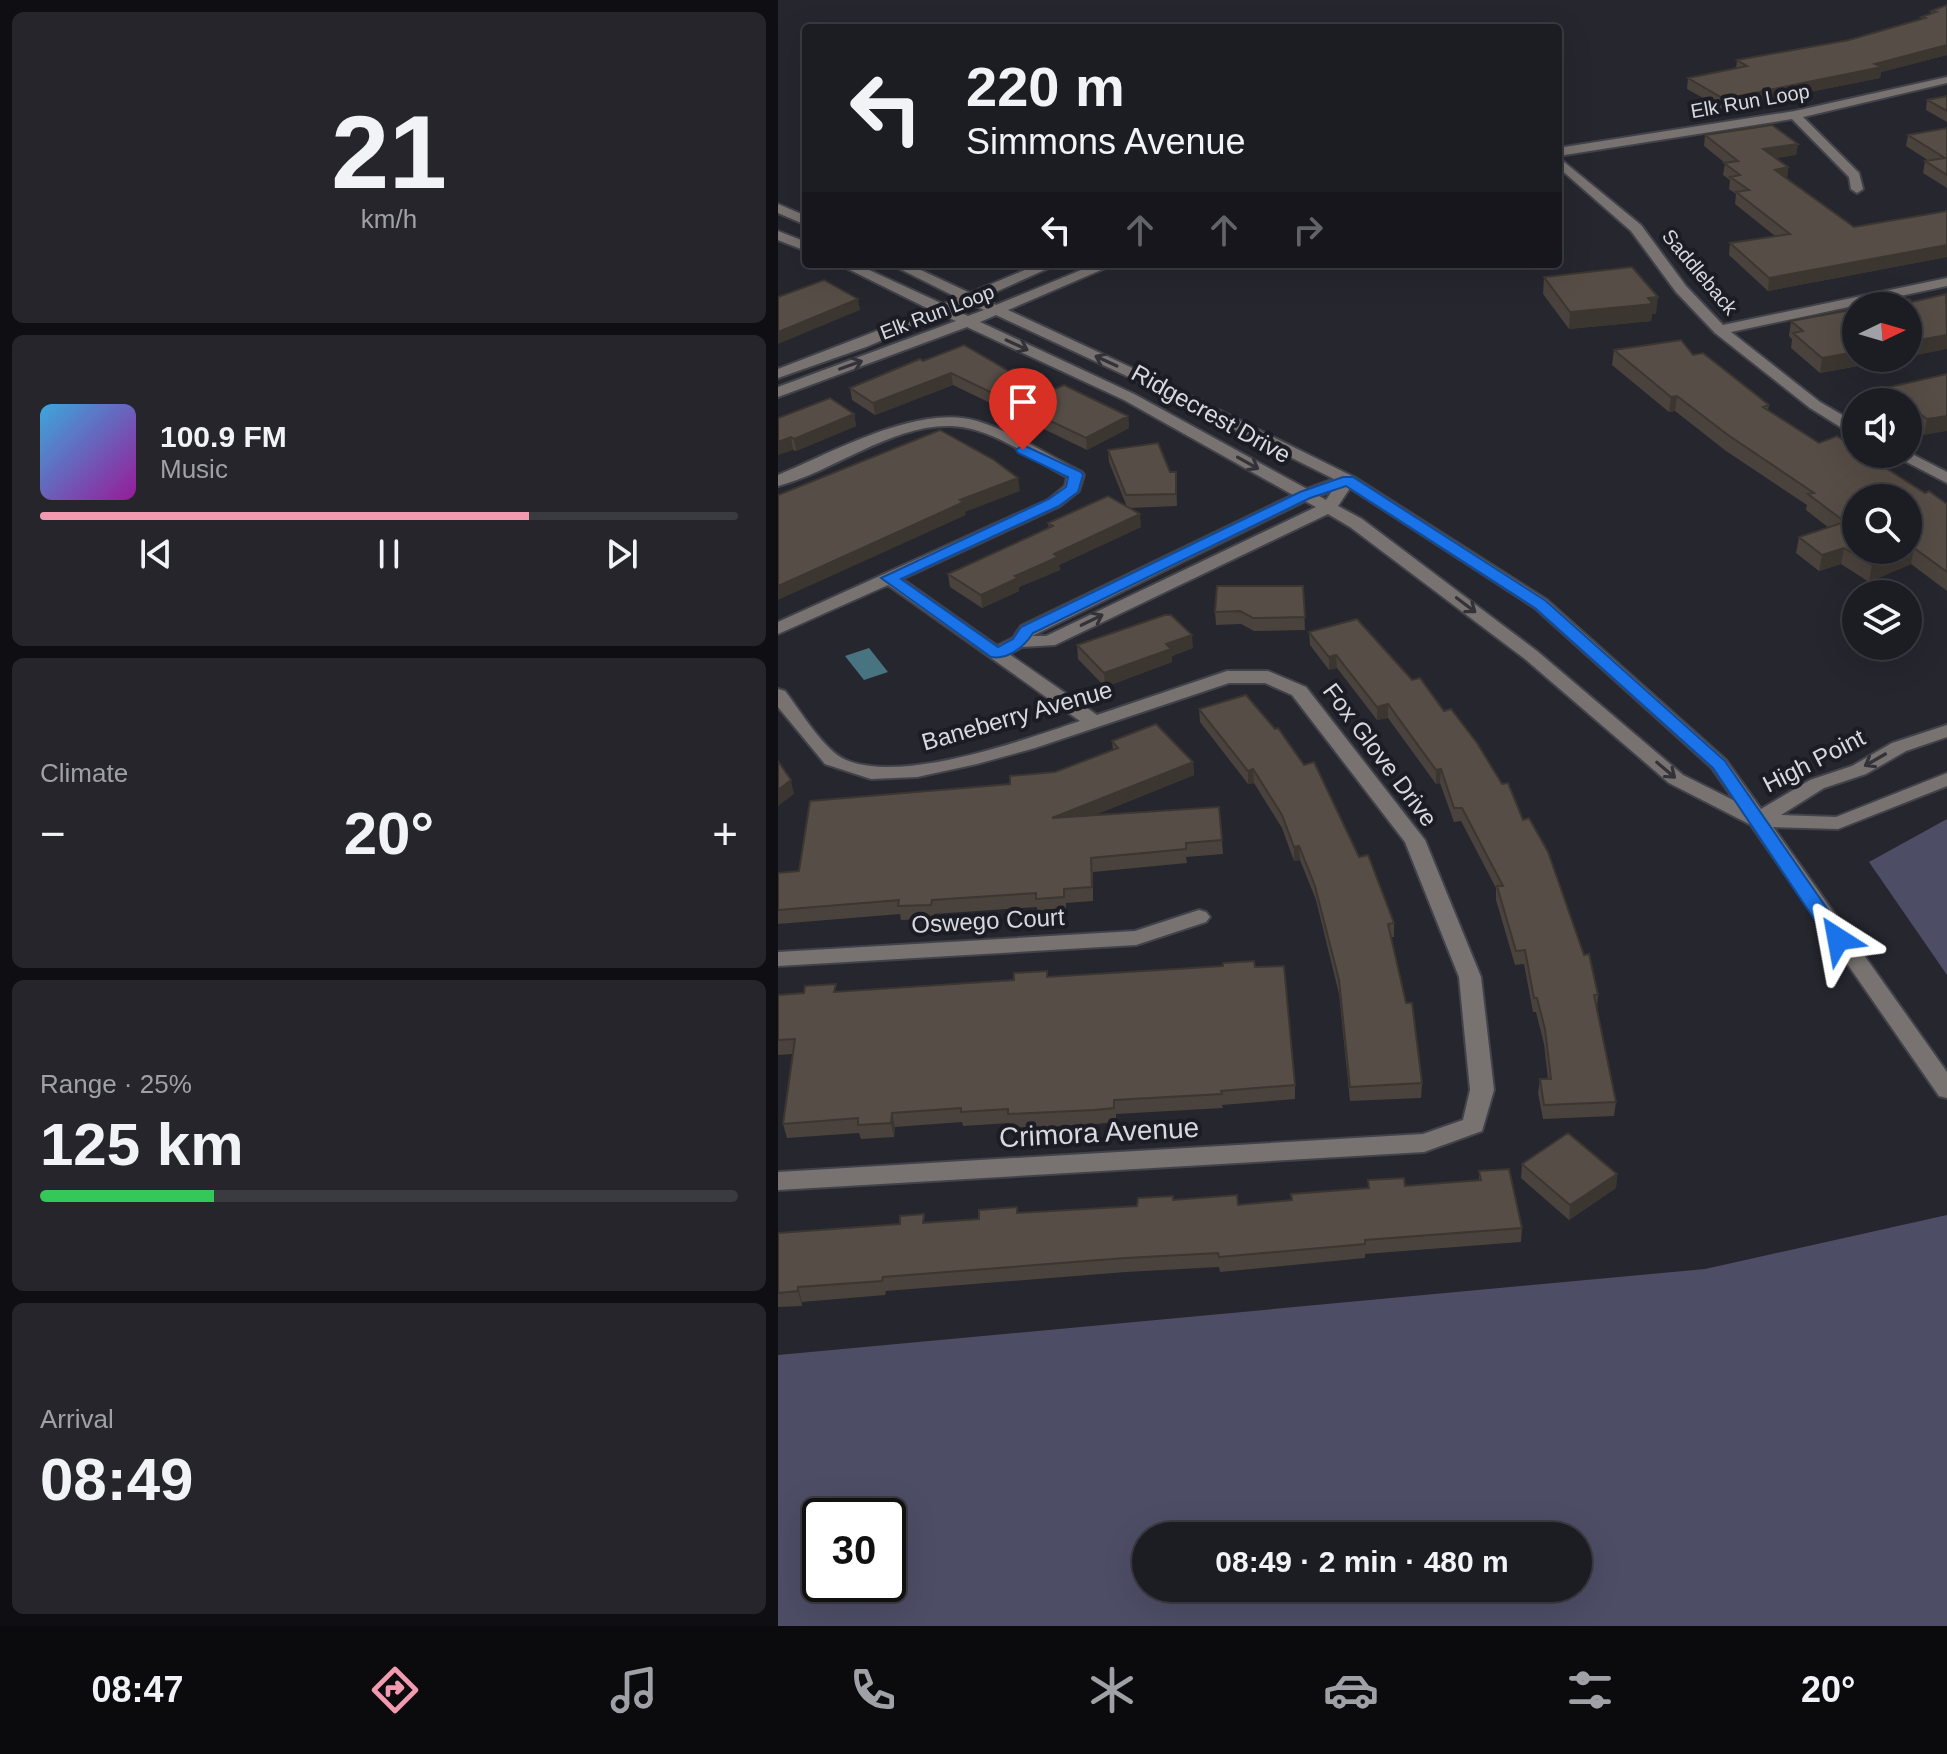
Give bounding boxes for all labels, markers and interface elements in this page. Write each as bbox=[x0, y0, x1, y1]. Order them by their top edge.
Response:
text: 220 m bbox=[966, 55, 1125, 118]
icon: left bbox=[834, 56, 938, 160]
street label: Elk Run Loop bbox=[1689, 80, 1811, 122]
text: 21 bbox=[331, 94, 447, 210]
text: Simmons Avenue bbox=[966, 121, 1246, 162]
text: km/h bbox=[361, 204, 417, 234]
icon: left bbox=[1034, 208, 1078, 252]
icon: ahead bbox=[1118, 208, 1162, 252]
icon: ahead bbox=[1202, 208, 1246, 252]
icon: right bbox=[1286, 208, 1330, 252]
street label: Saddleback bbox=[1658, 225, 1743, 320]
street label: Elk Run Loop bbox=[877, 280, 997, 344]
north arrow bbox=[1842, 292, 1922, 372]
map controls bbox=[1842, 292, 1922, 660]
one-way arrow bbox=[1005, 338, 1029, 353]
one-way arrow bbox=[1094, 353, 1118, 368]
one-way arrow bbox=[839, 357, 863, 371]
street label: Ridgecrest Drive bbox=[1127, 359, 1295, 468]
pin bbox=[989, 368, 1057, 450]
icon: arrive bbox=[1001, 380, 1045, 424]
button: sound bbox=[1842, 388, 1922, 468]
text: 100.9 FM bbox=[160, 420, 287, 453]
text: Music bbox=[160, 454, 228, 484]
one-way arrow bbox=[1236, 456, 1260, 472]
button: search bbox=[1842, 484, 1922, 564]
icon: previous bbox=[134, 532, 178, 576]
icon: pause bbox=[367, 532, 411, 576]
icon: next bbox=[600, 532, 644, 576]
button: layers bbox=[1842, 580, 1922, 660]
one-way arrow bbox=[1454, 597, 1476, 614]
one-way arrow bbox=[1080, 612, 1104, 627]
street label: Baneberry Avenue bbox=[918, 675, 1115, 756]
street label: Fox Glove Drive bbox=[1318, 678, 1443, 832]
street label: High Point bbox=[1758, 723, 1870, 798]
one-way arrow bbox=[1864, 752, 1887, 768]
text: Climate bbox=[40, 758, 128, 788]
one-way arrow bbox=[1656, 761, 1676, 779]
text: 20° bbox=[344, 800, 434, 867]
text: − bbox=[40, 809, 66, 858]
text: + bbox=[712, 809, 738, 858]
position arrow bbox=[1796, 897, 1880, 981]
street label: Oswego Court bbox=[911, 903, 1066, 938]
text: Range · 25% bbox=[40, 1069, 192, 1099]
text: 125 km bbox=[40, 1111, 244, 1178]
street label: Crimora Avenue bbox=[998, 1112, 1200, 1153]
text: Arrival bbox=[40, 1404, 114, 1434]
text: 08:49 bbox=[40, 1446, 193, 1513]
speed limit sign: 30 bbox=[802, 1498, 906, 1602]
text: 08:49 · 2 min · 480 m bbox=[1215, 1545, 1509, 1578]
icon: directions bbox=[367, 1662, 423, 1718]
icon: music bbox=[606, 1662, 662, 1718]
icon: phone bbox=[845, 1662, 901, 1718]
icon: climate bbox=[1084, 1662, 1140, 1718]
icon: car bbox=[1323, 1662, 1379, 1718]
icon: filters bbox=[1562, 1662, 1618, 1718]
text: 08:47 bbox=[92, 1669, 184, 1710]
text: 20° bbox=[1801, 1669, 1855, 1710]

